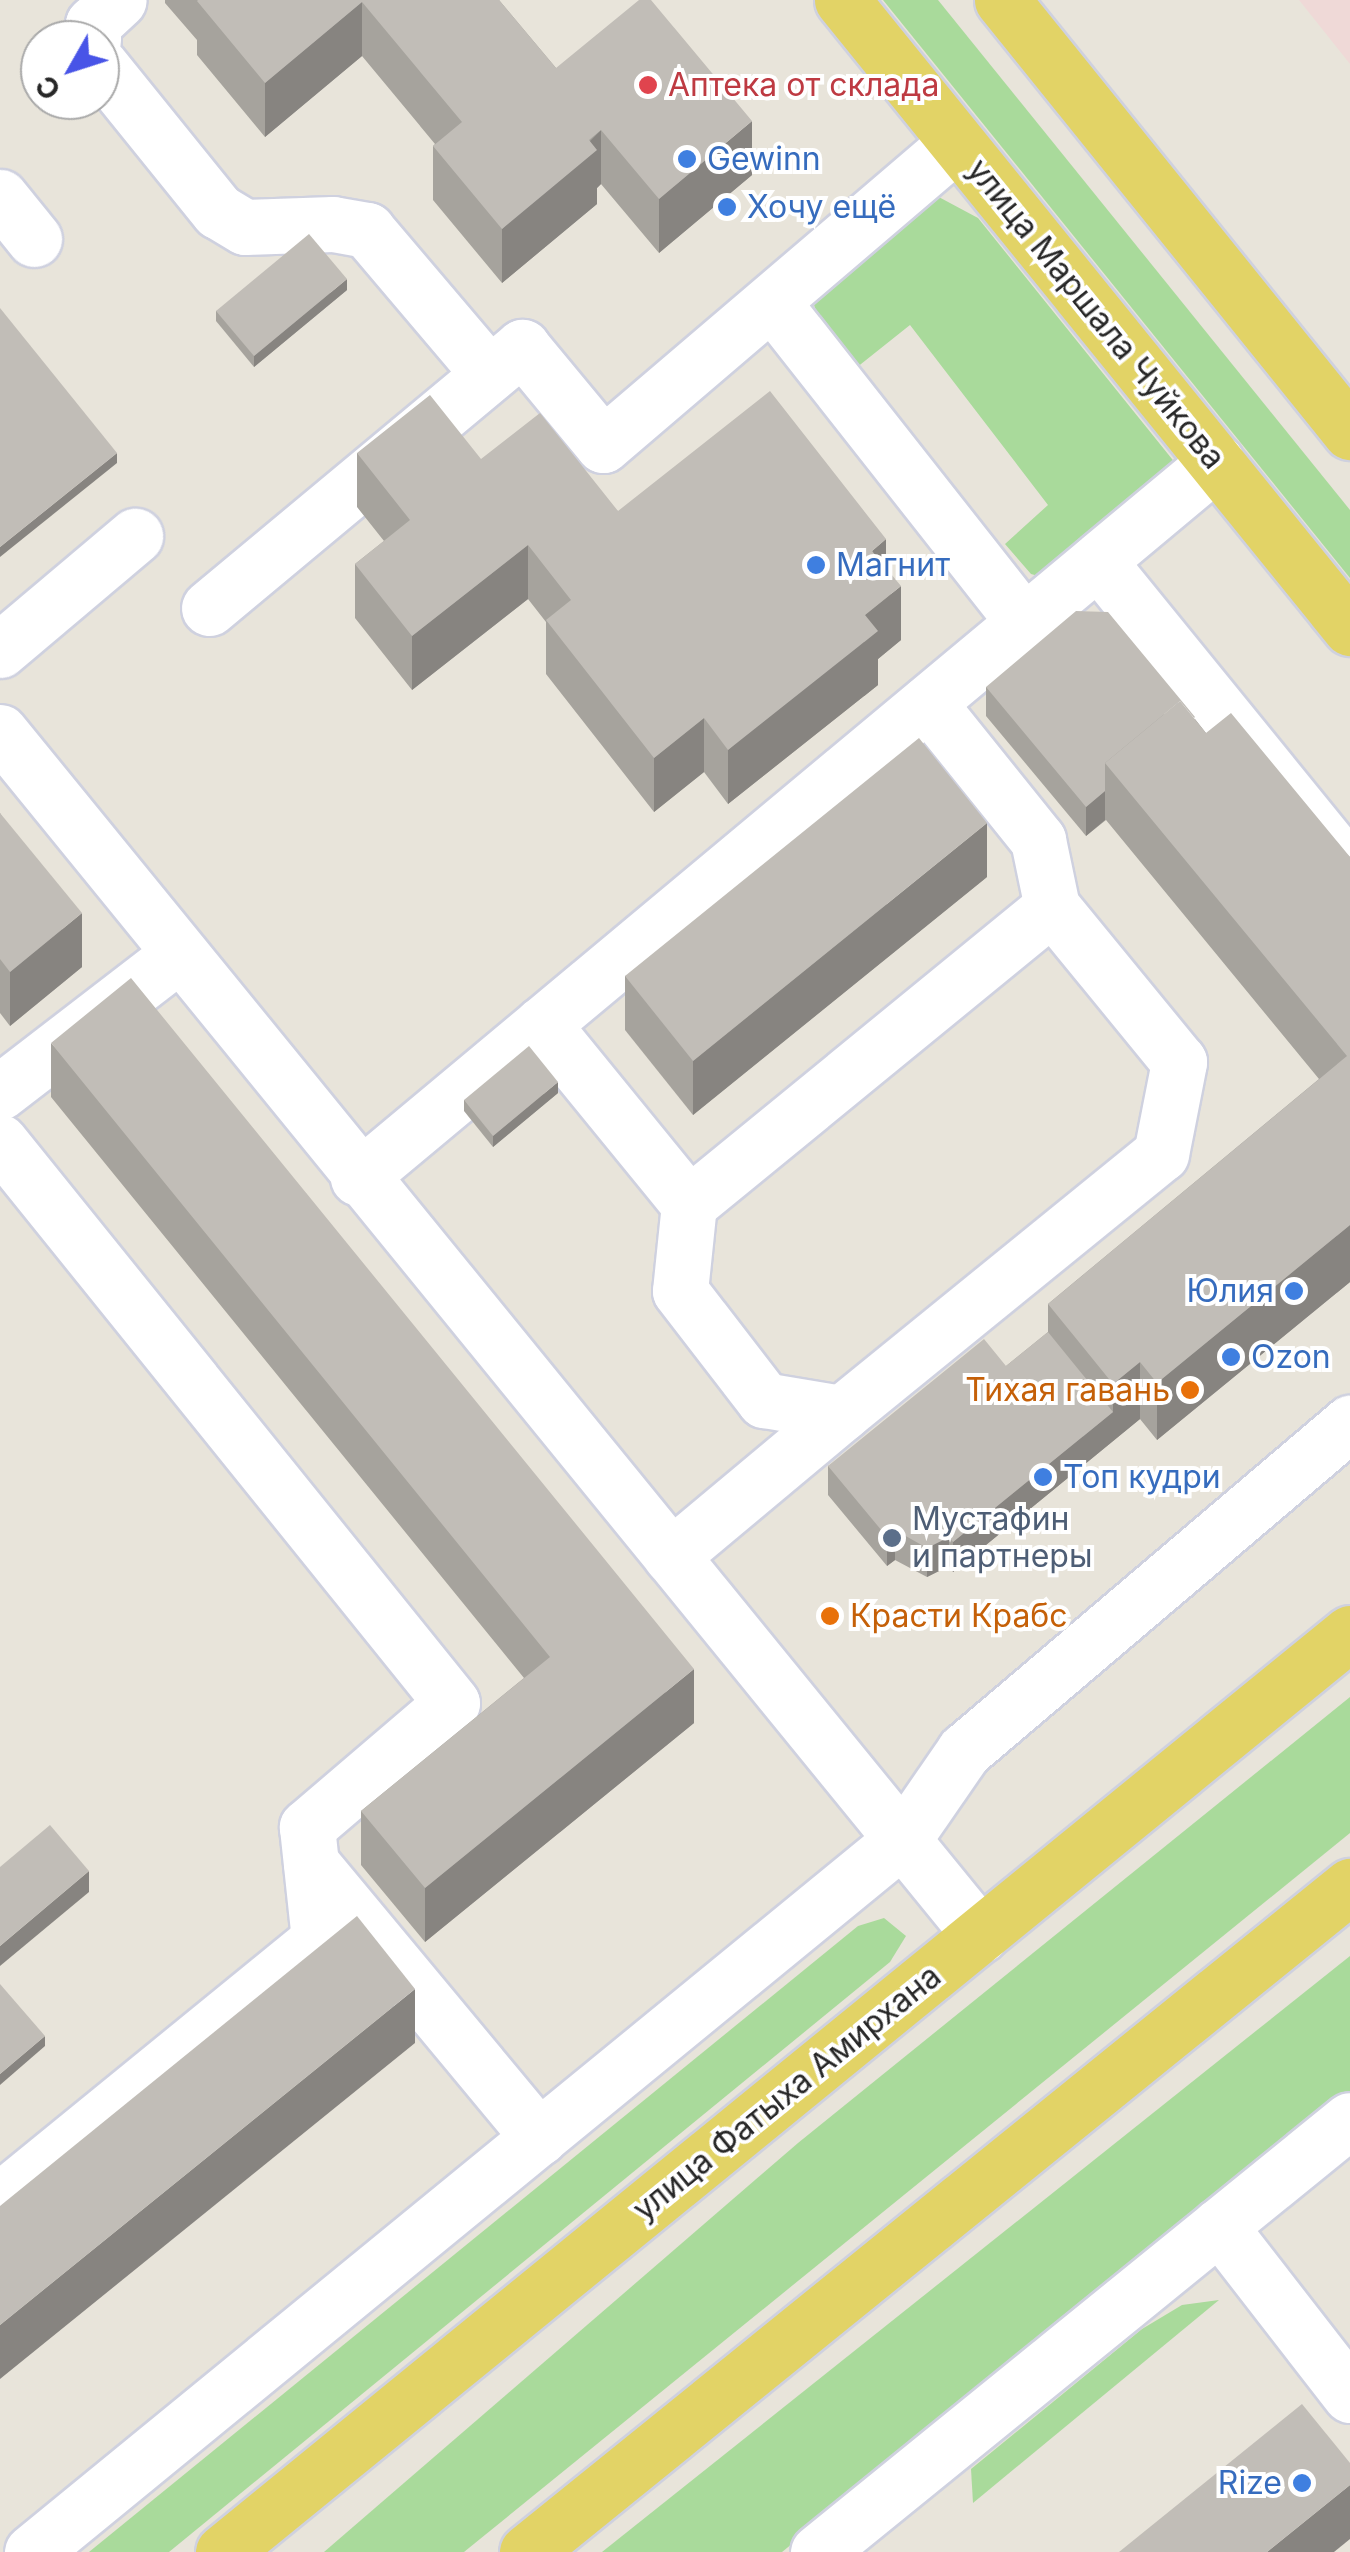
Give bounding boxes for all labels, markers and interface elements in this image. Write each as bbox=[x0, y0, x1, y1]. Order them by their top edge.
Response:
north arrow bbox=[20, 20, 120, 120]
place label: Аптека от склада bbox=[668, 66, 939, 104]
text: С bbox=[29, 69, 68, 106]
marker: Аптека от склада bbox=[637, 74, 659, 96]
place label: Gewinn bbox=[707, 140, 821, 178]
marker: Gewinn bbox=[676, 148, 698, 170]
street label: улица Маршала Чуйкова bbox=[959, 151, 1233, 477]
place label: Хочу ещё bbox=[747, 188, 896, 226]
marker: Хочу ещё bbox=[716, 196, 738, 218]
place label: Магнит bbox=[836, 546, 950, 584]
marker: Магнит bbox=[805, 554, 827, 576]
place label: Юлия bbox=[1186, 1272, 1274, 1310]
marker: Юлия bbox=[1283, 1280, 1305, 1302]
place label: Ozon bbox=[1251, 1338, 1331, 1376]
marker: Ozon bbox=[1220, 1346, 1242, 1368]
place label: Тихая гавань bbox=[965, 1371, 1170, 1409]
marker: Тихая гавань bbox=[1179, 1379, 1201, 1401]
place label: Топ кудри bbox=[1063, 1458, 1221, 1496]
marker: Топ кудри bbox=[1032, 1466, 1054, 1488]
place label: Мустафин и партнеры bbox=[912, 1501, 1092, 1576]
marker: Мустафин и партнеры bbox=[881, 1527, 903, 1549]
place label: Красти Крабс bbox=[850, 1597, 1068, 1635]
marker: Красти Крабс bbox=[819, 1605, 841, 1627]
street label: улица Фатыха Амирхана bbox=[625, 1957, 949, 2229]
place label: Rize bbox=[1218, 2464, 1282, 2502]
marker: Rize bbox=[1291, 2472, 1313, 2494]

